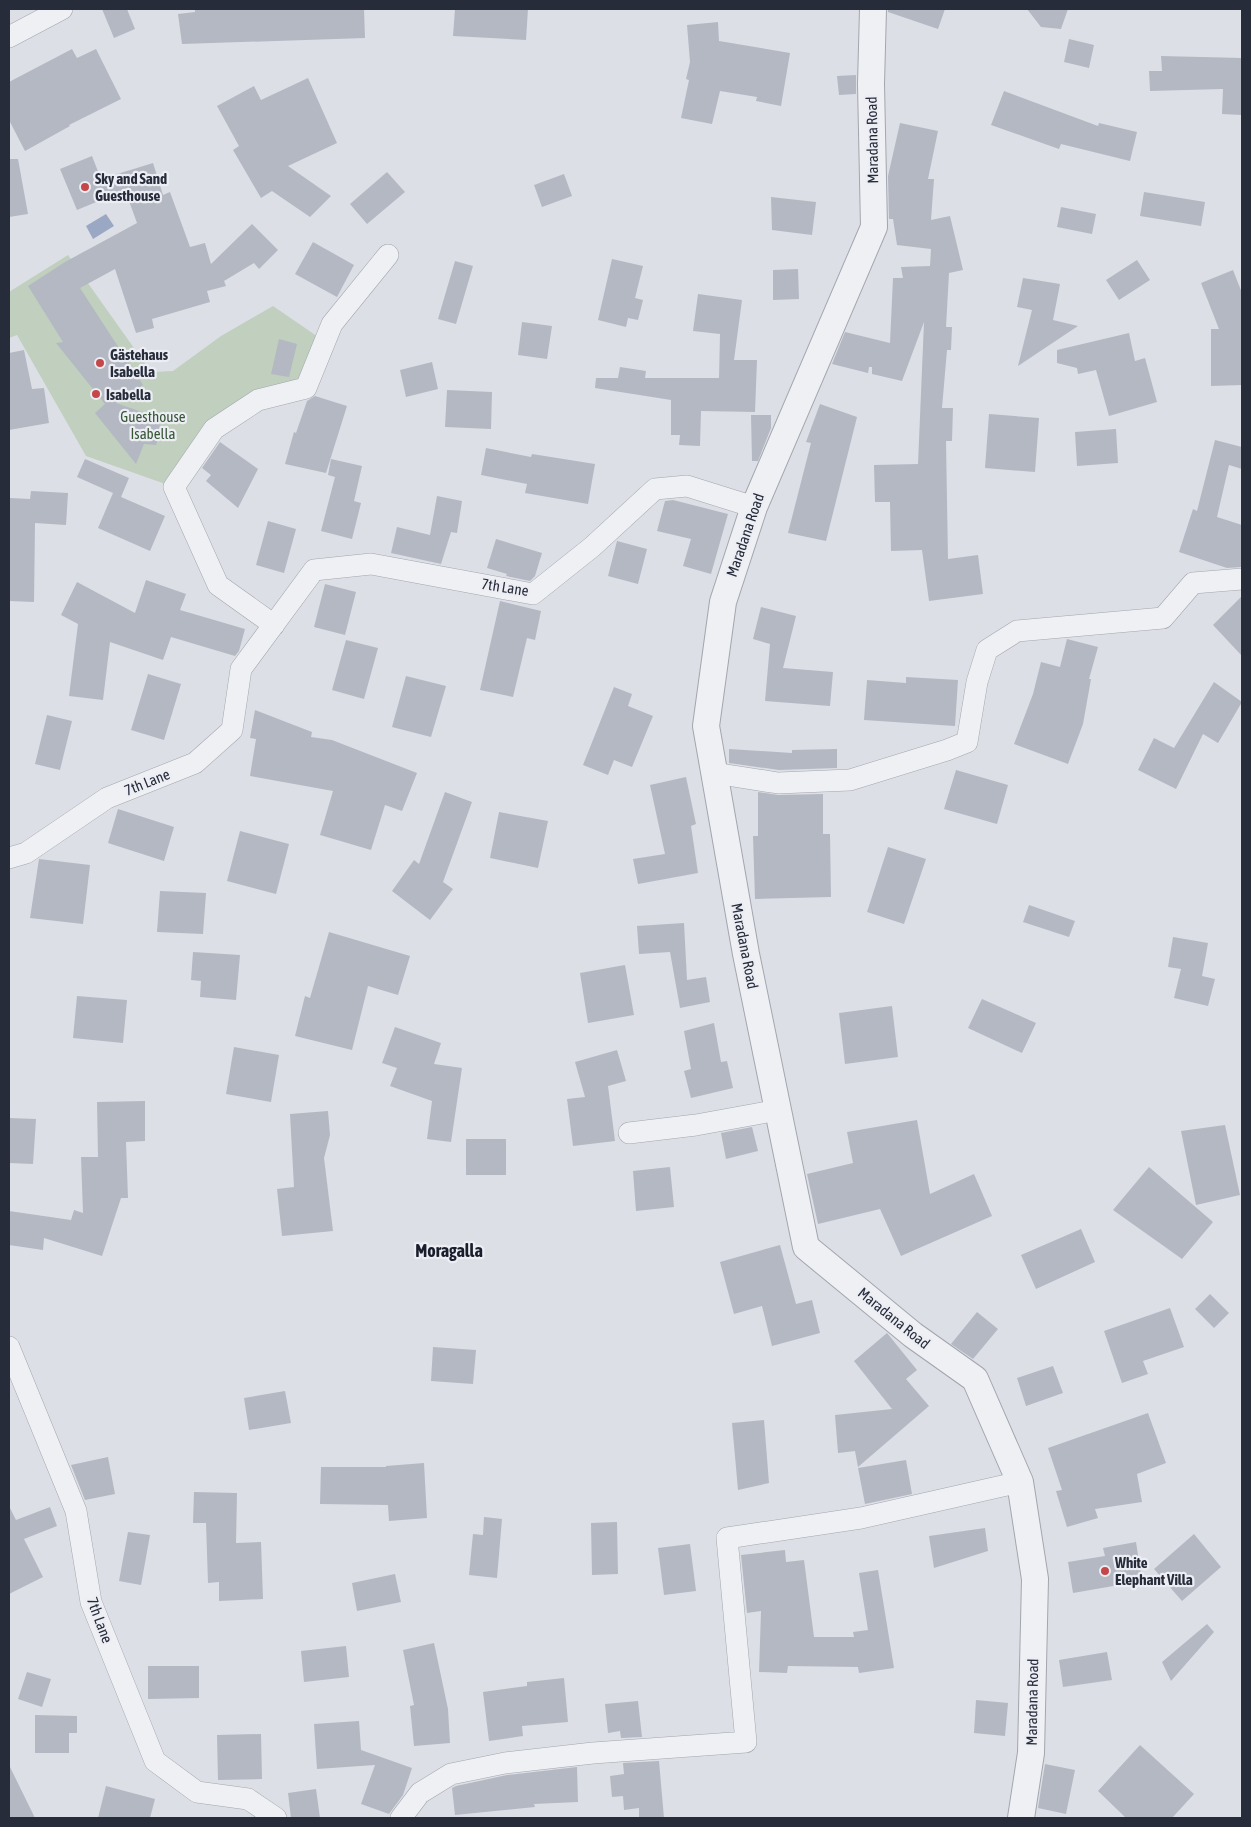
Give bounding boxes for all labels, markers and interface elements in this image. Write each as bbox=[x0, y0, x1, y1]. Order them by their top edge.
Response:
street label: Maradana Road bbox=[863, 96, 881, 184]
place label: Sky and Sand Guesthouse bbox=[95, 170, 167, 204]
marker: Sky and Sand Guesthouse bbox=[79, 181, 91, 193]
place label: Gästehaus Isabella bbox=[110, 346, 169, 380]
marker: Gästehaus Isabella bbox=[94, 357, 106, 369]
place label: Isabella bbox=[106, 386, 151, 403]
marker: Isabella bbox=[90, 388, 102, 400]
park label: Guesthouse Isabella bbox=[120, 408, 186, 442]
street label: Maradana Road bbox=[723, 491, 767, 579]
street label: 7th Lane bbox=[480, 575, 530, 599]
street label: 7th Lane bbox=[122, 765, 172, 799]
street label: Maradana Road bbox=[728, 902, 762, 990]
district label: Moragalla bbox=[415, 1240, 483, 1261]
street label: Maradana Road bbox=[855, 1284, 933, 1352]
place label: White Elephant Villa bbox=[1114, 1554, 1193, 1588]
marker: White Elephant Villa bbox=[1099, 1565, 1111, 1577]
street label: 7th Lane bbox=[84, 1595, 116, 1645]
street label: Maradana Road bbox=[1023, 1658, 1041, 1746]

